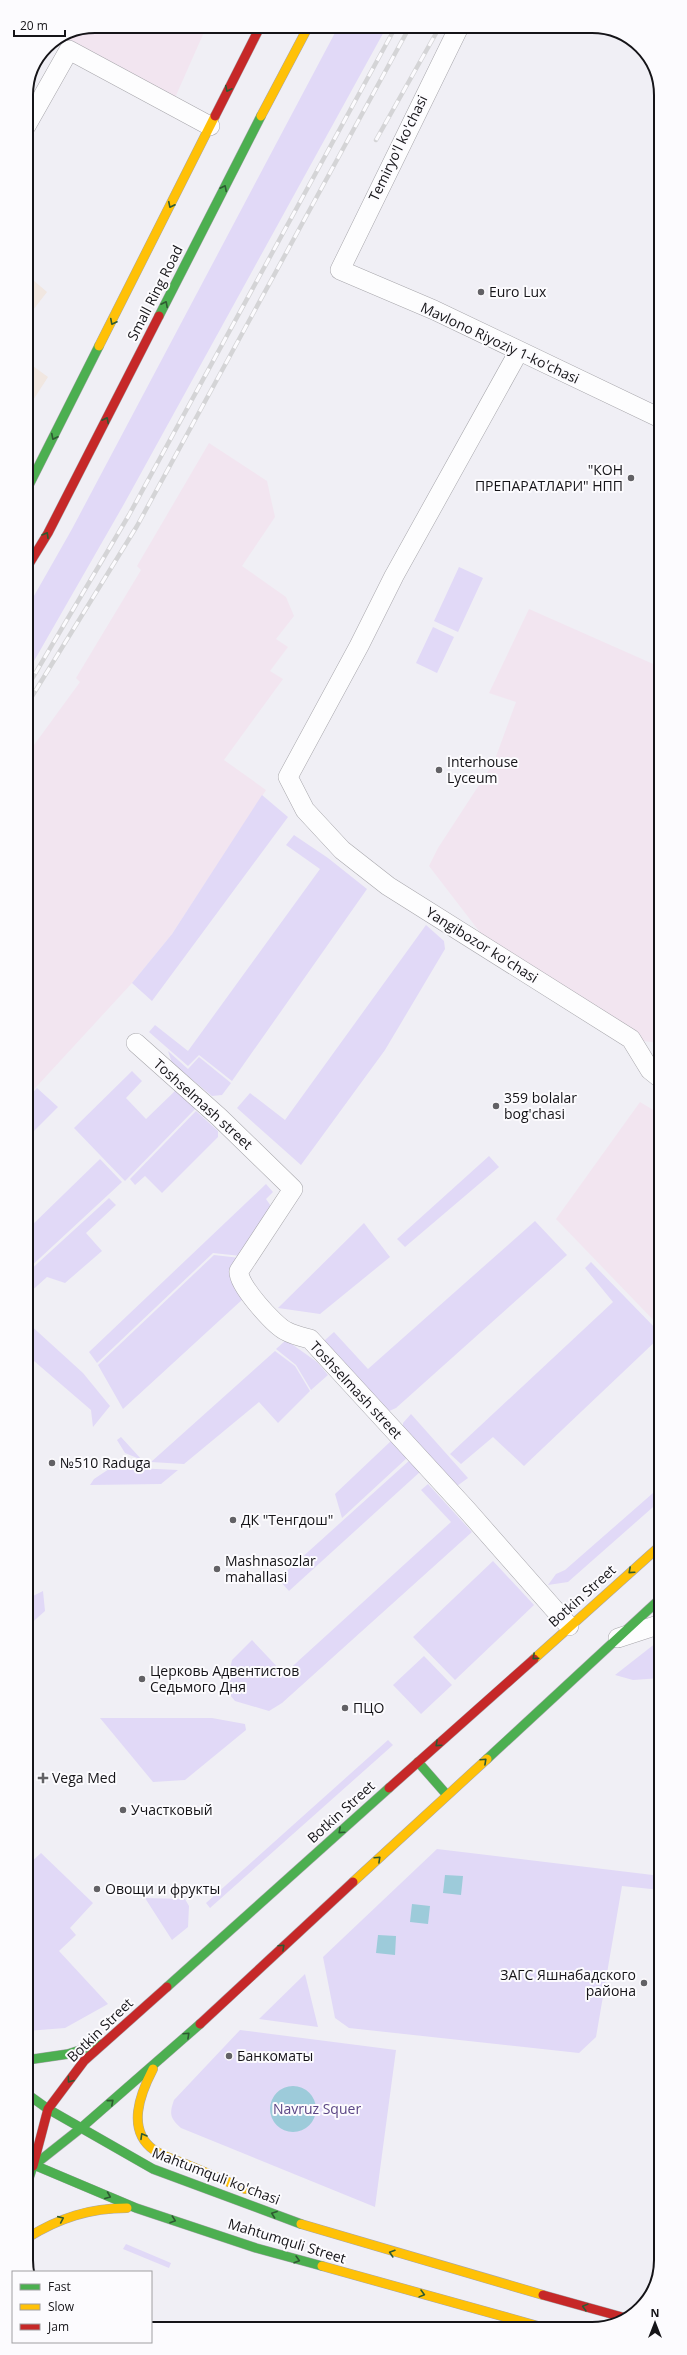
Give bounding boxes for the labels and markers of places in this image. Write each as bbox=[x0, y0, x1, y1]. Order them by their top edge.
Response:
place label: Euro Lux bbox=[489, 282, 547, 301]
marker: Euro Lux bbox=[476, 287, 486, 297]
place label: "КОН ПРЕПАРАТЛАРИ" НПП bbox=[475, 460, 623, 495]
marker: "КОН ПРЕПАРАТЛАРИ" НПП bbox=[626, 473, 636, 483]
place label: Interhouse Lyceum bbox=[447, 752, 518, 787]
marker: Interhouse Lyceum bbox=[434, 765, 444, 775]
place label: 359 bolalar bog'chasi bbox=[504, 1088, 577, 1123]
marker: 359 bolalar bog'chasi bbox=[491, 1101, 501, 1111]
place label: №510 Raduga bbox=[60, 1453, 151, 1472]
marker: №510 Raduga bbox=[47, 1458, 57, 1468]
place label: ДК "Тенгдош" bbox=[241, 1510, 333, 1529]
marker: ДК "Тенгдош" bbox=[228, 1515, 238, 1525]
place label: Mashnasozlar mahallasi bbox=[225, 1551, 316, 1586]
marker: Mashnasozlar mahallasi bbox=[212, 1564, 222, 1574]
place label: Церковь Адвентистов Седьмого Дня bbox=[150, 1661, 299, 1696]
marker: Церковь Адвентистов Седьмого Дня bbox=[137, 1674, 147, 1684]
place label: ПЦО bbox=[353, 1698, 385, 1717]
marker: ПЦО bbox=[340, 1703, 350, 1713]
place label: Vega Med bbox=[52, 1768, 116, 1787]
marker: Vega Med bbox=[37, 1772, 49, 1784]
place label: Участковый bbox=[131, 1800, 213, 1819]
marker: Участковый bbox=[118, 1805, 128, 1815]
place label: Овощи и фрукты bbox=[105, 1879, 220, 1898]
marker: Овощи и фрукты bbox=[92, 1884, 102, 1894]
place label: ЗАГС Яшнабадского района bbox=[500, 1965, 636, 2000]
marker: ЗАГС Яшнабадского района bbox=[639, 1978, 649, 1988]
place label: Банкоматы bbox=[237, 2046, 313, 2065]
marker: Банкоматы bbox=[224, 2051, 234, 2061]

